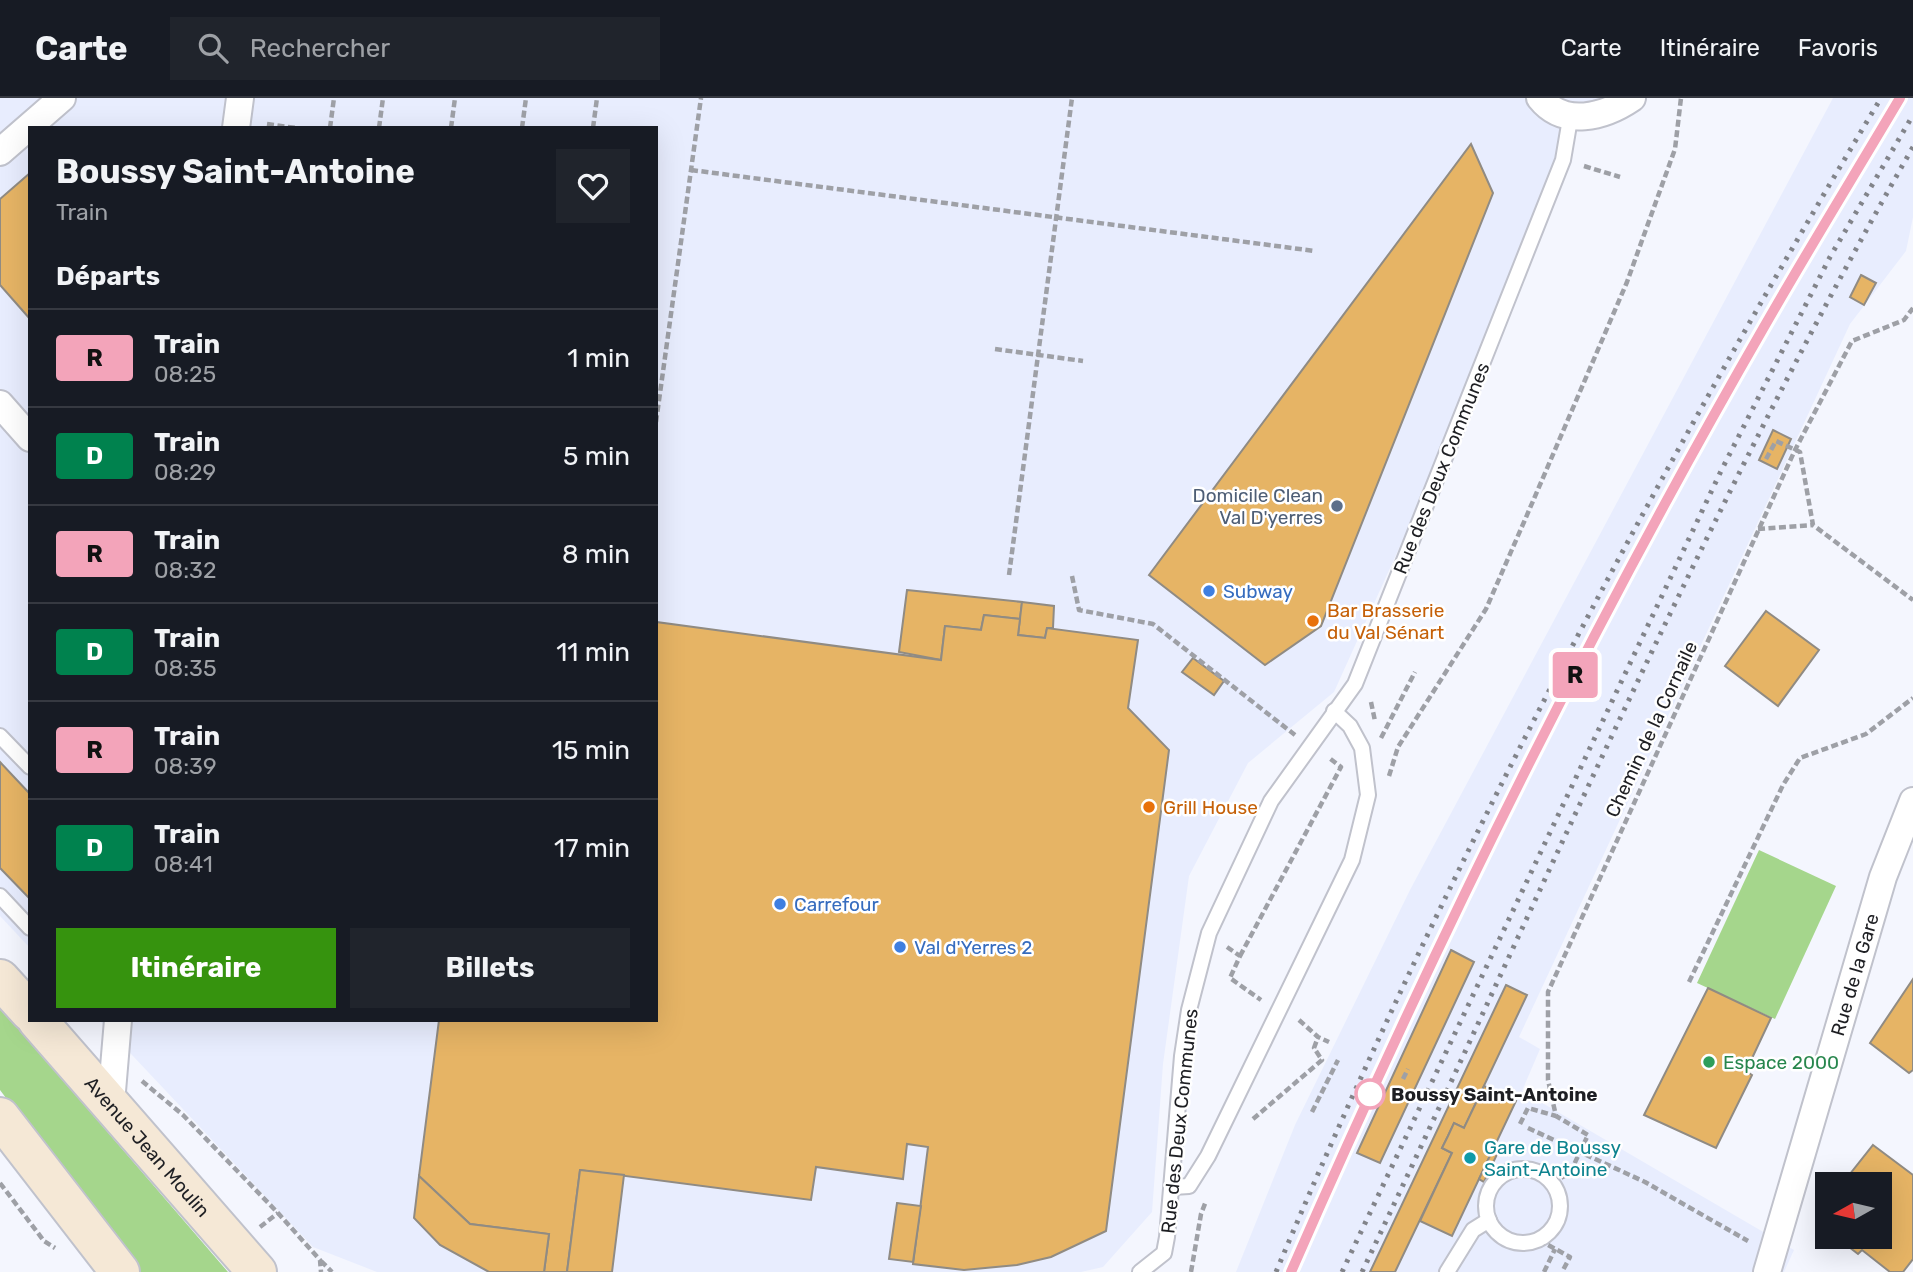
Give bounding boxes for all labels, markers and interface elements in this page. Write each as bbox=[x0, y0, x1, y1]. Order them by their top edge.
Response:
search box bbox=[170, 17, 660, 80]
text: Carte bbox=[35, 29, 128, 68]
icon: search bbox=[194, 29, 232, 67]
text: Rechercher bbox=[250, 33, 390, 64]
text: Carte bbox=[1561, 34, 1622, 62]
text: Itinéraire bbox=[1660, 34, 1760, 62]
text: Favoris bbox=[1798, 34, 1878, 62]
button: heart bbox=[556, 149, 630, 223]
text: Boussy Saint-Antoine bbox=[56, 152, 415, 191]
text: Train bbox=[56, 198, 108, 226]
text: Départs bbox=[56, 261, 160, 292]
text: Train bbox=[154, 329, 220, 360]
text: 1 min bbox=[567, 343, 630, 374]
text: R bbox=[86, 344, 103, 372]
street label: Rue des Deux Communes bbox=[1388, 359, 1494, 577]
text: 08:25 bbox=[154, 360, 216, 388]
text: Train bbox=[154, 427, 220, 458]
text: 5 min bbox=[563, 441, 630, 472]
text: D bbox=[86, 442, 103, 470]
text: 08:29 bbox=[154, 458, 216, 486]
place label: Domicile Clean Val D'yerres bbox=[1193, 484, 1323, 529]
marker: Domicile Clean Val D'yerres bbox=[1329, 498, 1345, 514]
text: Train bbox=[154, 525, 220, 556]
text: 8 min bbox=[562, 539, 630, 570]
text: R bbox=[86, 540, 103, 568]
text: 08:32 bbox=[154, 556, 216, 584]
place label: Subway bbox=[1223, 580, 1293, 603]
marker: Subway bbox=[1201, 583, 1217, 599]
place label: Bar Brasserie du Val Sénart bbox=[1327, 599, 1445, 644]
marker: Bar Brasserie du Val Sénart bbox=[1305, 613, 1321, 629]
text: Train bbox=[154, 623, 220, 654]
text: 11 min bbox=[556, 637, 630, 668]
text: D bbox=[86, 638, 103, 666]
street label: Chemin de la Cornaile bbox=[1601, 638, 1702, 821]
line badge: R bbox=[1552, 652, 1598, 698]
text: 08:35 bbox=[154, 654, 217, 682]
text: R bbox=[1567, 661, 1583, 689]
text: Train bbox=[154, 721, 220, 752]
text: 15 min bbox=[552, 735, 630, 766]
text: R bbox=[86, 736, 103, 764]
text: 08:39 bbox=[154, 752, 217, 780]
place label: Grill House bbox=[1163, 796, 1258, 819]
marker: Grill House bbox=[1141, 799, 1157, 815]
text: Train bbox=[154, 819, 220, 850]
text: 17 min bbox=[554, 833, 630, 864]
text: D bbox=[86, 834, 103, 862]
text: 08:41 bbox=[154, 850, 213, 878]
place label: Carrefour bbox=[794, 893, 879, 916]
marker: Carrefour bbox=[772, 896, 788, 912]
street label: Rue de la Gare bbox=[1826, 911, 1884, 1039]
button: Itinéraire bbox=[56, 928, 336, 1008]
button: Billets bbox=[350, 928, 630, 1008]
place label: Val d'Yerres 2 bbox=[914, 936, 1032, 959]
marker: Val d'Yerres 2 bbox=[892, 939, 908, 955]
street label: Rue des Deux Communes bbox=[1156, 1007, 1203, 1235]
place label: Espace 2000 bbox=[1723, 1051, 1839, 1074]
marker: Espace 2000 bbox=[1701, 1054, 1717, 1070]
street label: Avenue Jean Moulin bbox=[80, 1072, 215, 1222]
marker: Boussy Saint-Antoine bbox=[1355, 1079, 1385, 1109]
place label: Boussy Saint-Antoine bbox=[1391, 1083, 1598, 1106]
place label: Gare de Boussy Saint-Antoine bbox=[1484, 1136, 1621, 1181]
marker: Gare de Boussy Saint-Antoine bbox=[1462, 1150, 1478, 1166]
north arrow bbox=[1815, 1172, 1892, 1250]
map controls bbox=[1815, 1172, 1892, 1249]

